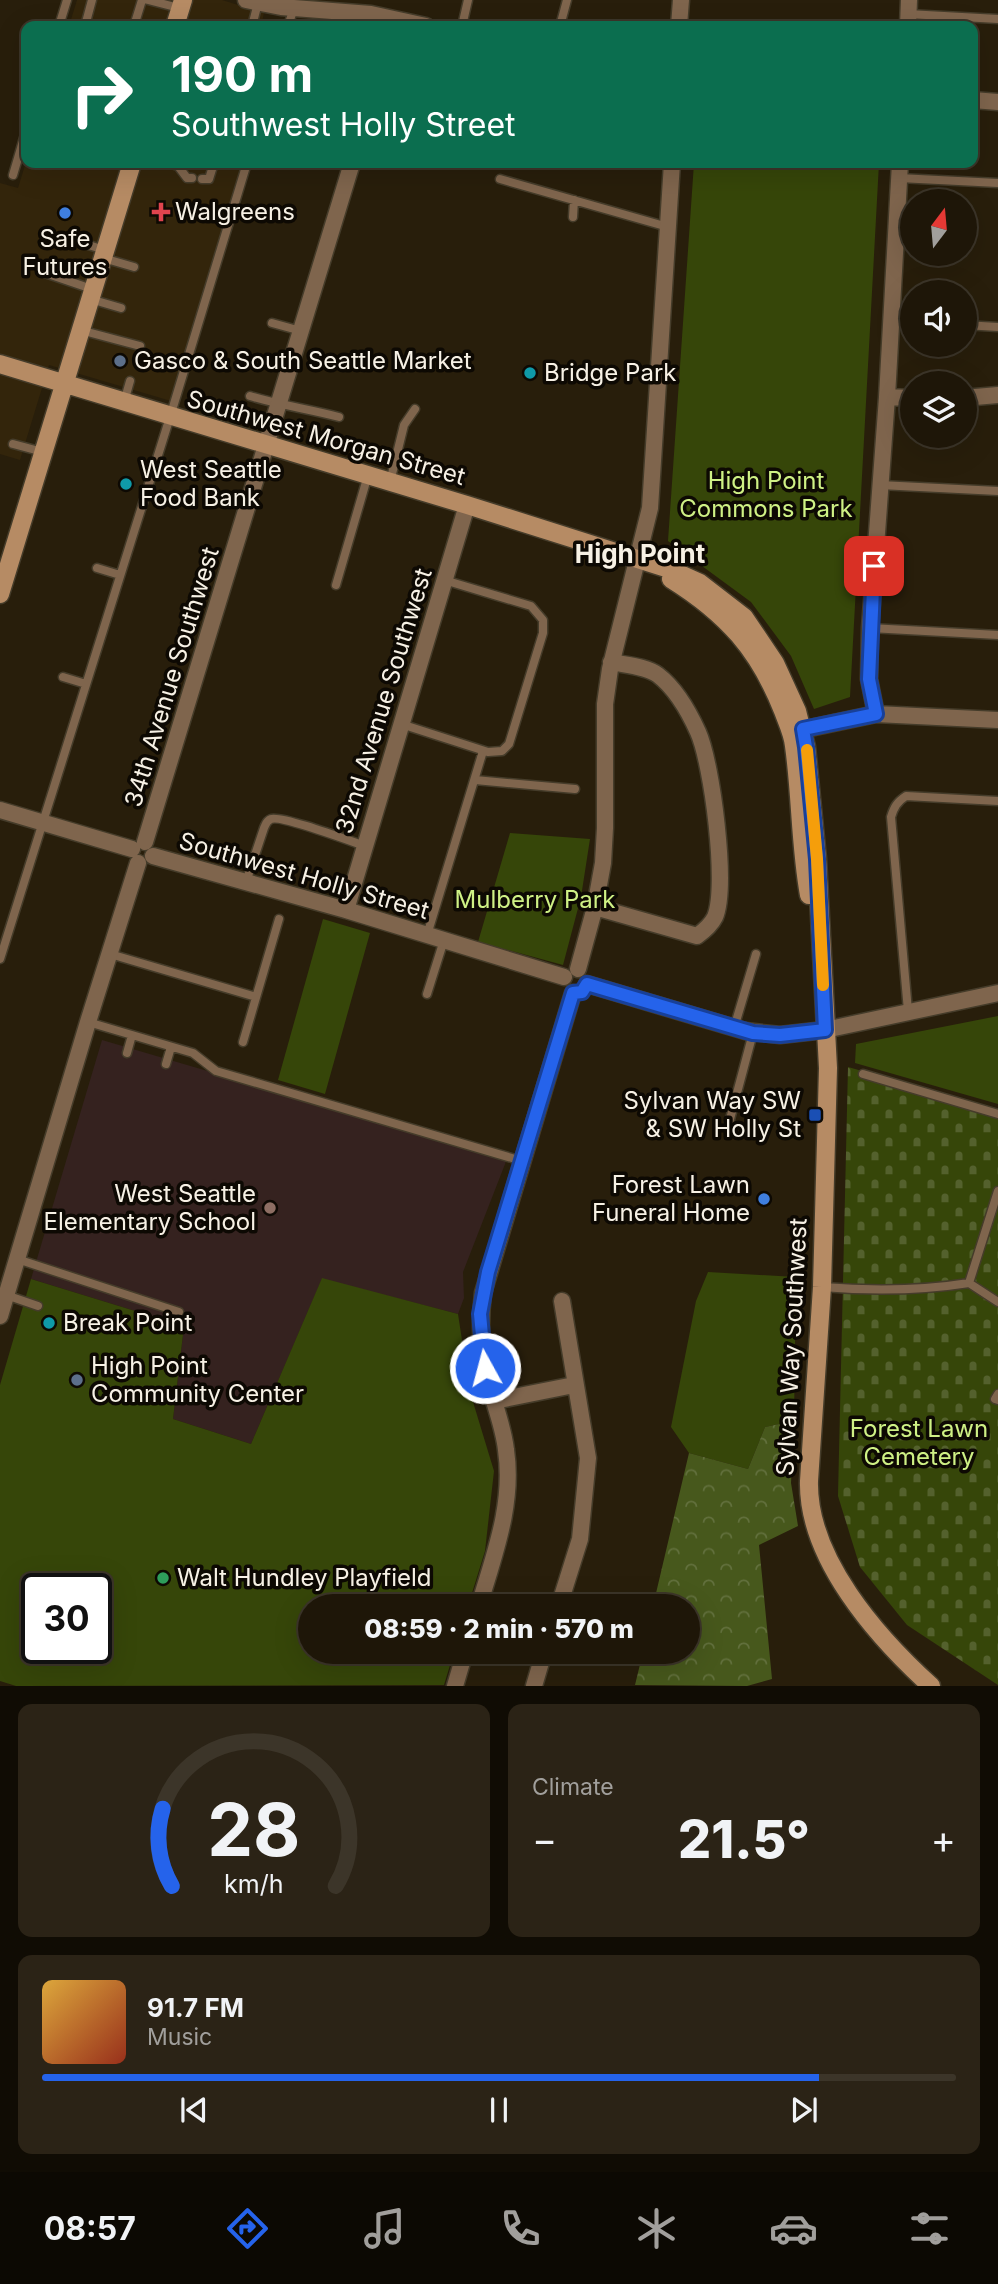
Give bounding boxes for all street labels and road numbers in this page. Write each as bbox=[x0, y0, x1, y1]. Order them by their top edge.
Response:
street label: Southwest Morgan Street bbox=[184, 384, 469, 491]
street label: 34th Avenue Southwest bbox=[118, 543, 225, 810]
street label: 32nd Avenue Southwest bbox=[329, 565, 438, 837]
street label: Southwest Holly Street bbox=[176, 826, 432, 925]
street label: Sylvan Way Southwest bbox=[770, 1217, 813, 1477]

